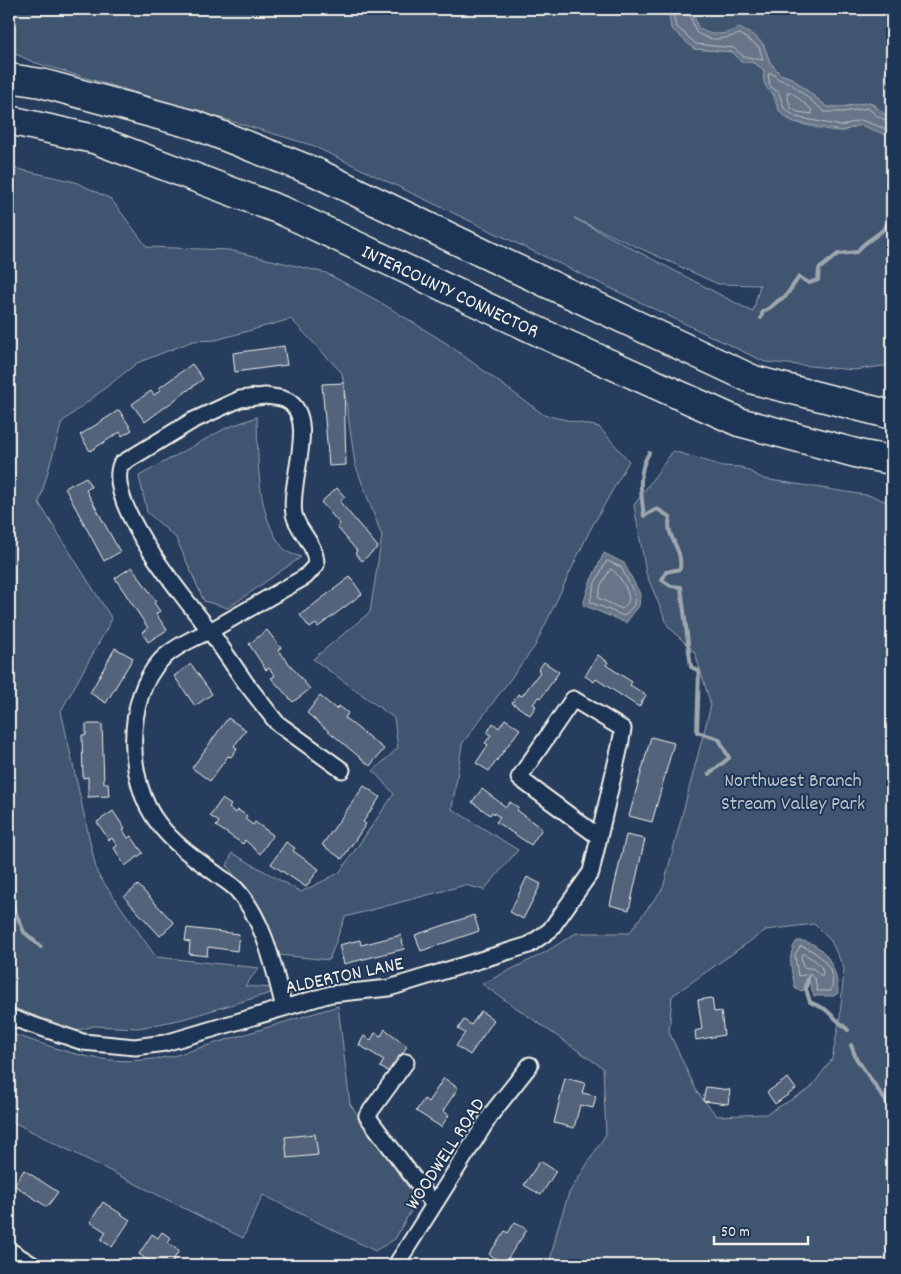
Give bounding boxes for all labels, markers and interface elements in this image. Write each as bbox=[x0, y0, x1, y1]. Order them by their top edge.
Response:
street label: INTERCOUNTY CONNECTOR bbox=[356, 239, 543, 347]
park label: Northwest Branch Stream Valley Park bbox=[721, 768, 865, 819]
street label: ALDERTON LANE bbox=[283, 951, 406, 1003]
street label: WOODWELL ROAD bbox=[400, 1093, 493, 1216]
scale bar bbox=[714, 1214, 807, 1246]
text: 50 m bbox=[721, 1222, 750, 1244]

